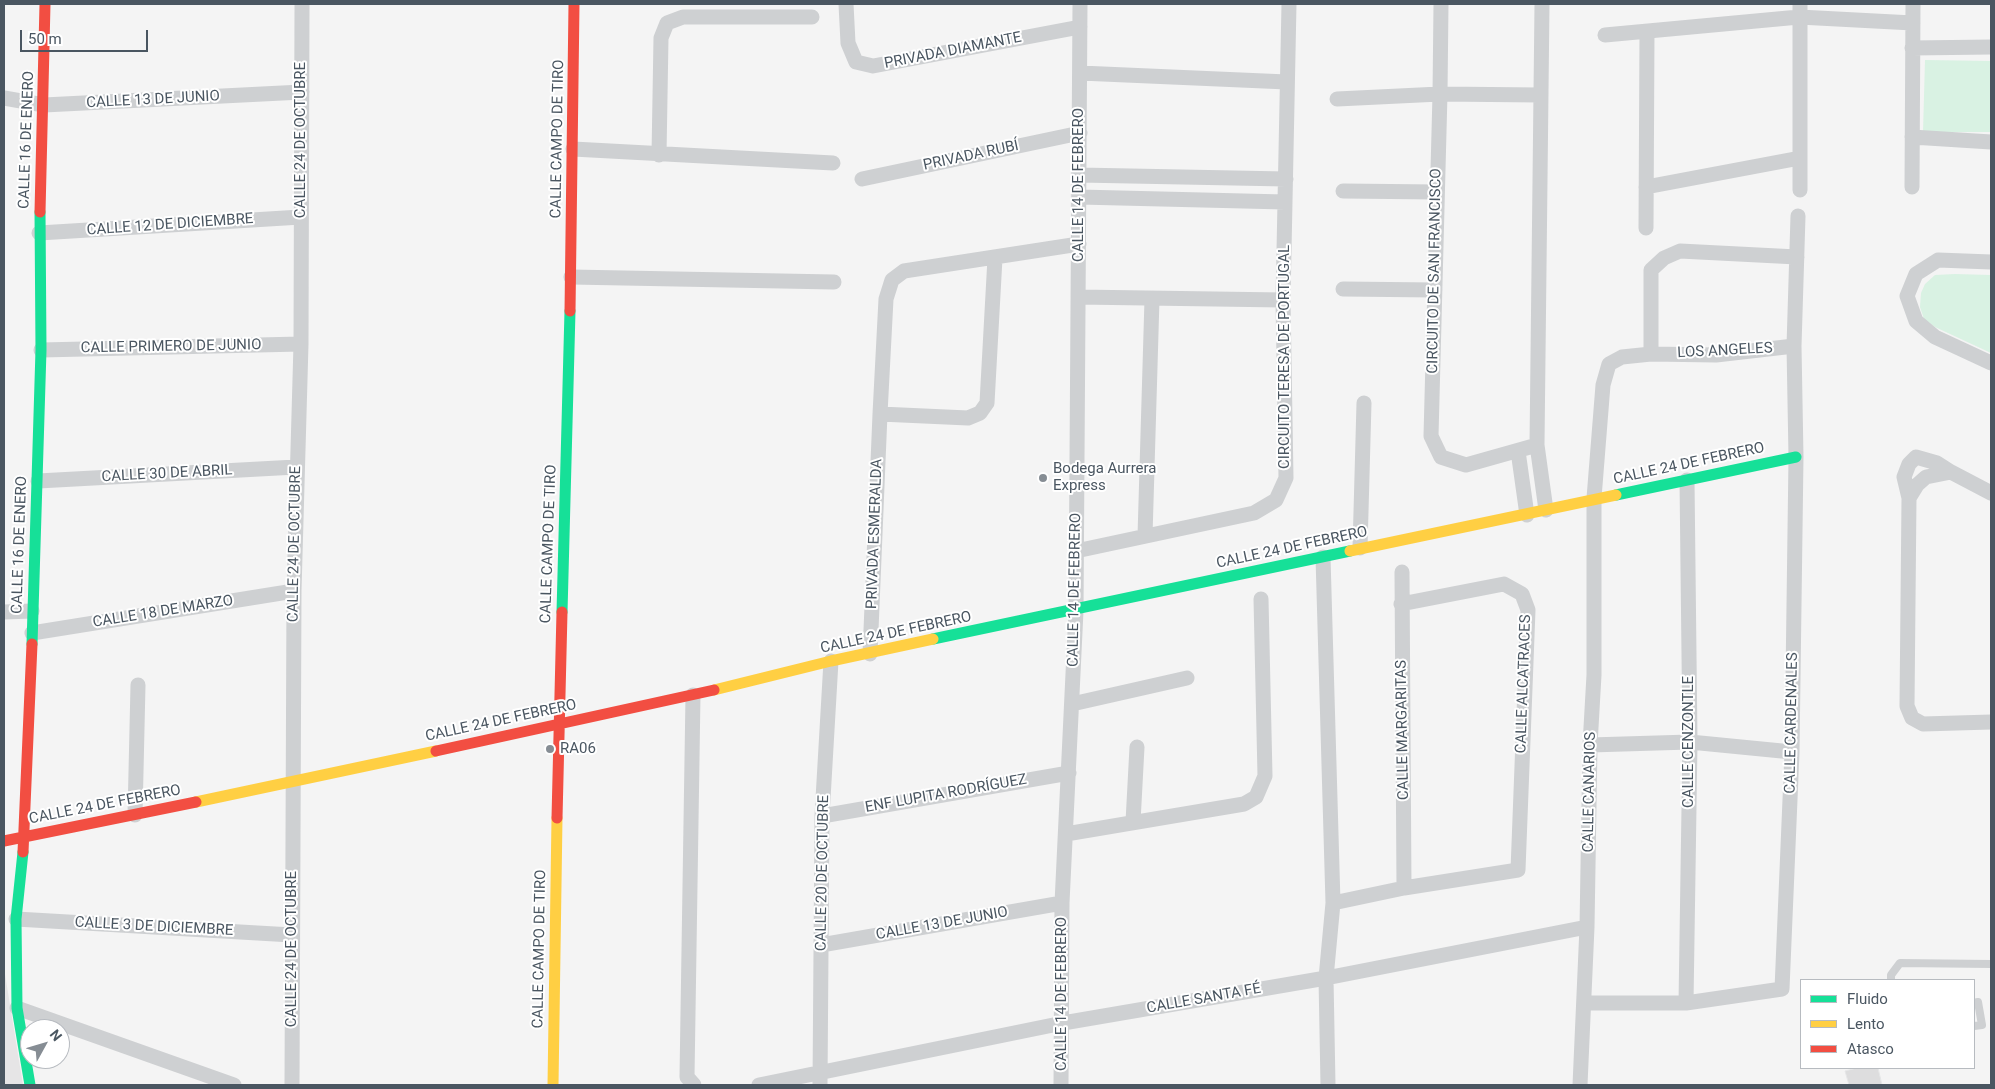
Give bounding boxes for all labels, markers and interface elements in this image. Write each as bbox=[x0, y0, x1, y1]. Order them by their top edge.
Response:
scale bar bbox=[22, 20, 150, 52]
street label: PRIVADA DIAMANTE bbox=[883, 29, 1023, 73]
text: 50 m bbox=[28, 30, 62, 48]
street label: CALLE CAMPO DE TIRO bbox=[548, 59, 568, 219]
street label: CALLE 24 DE OCTUBRE bbox=[292, 62, 310, 218]
street label: CALLE 16 DE ENERO bbox=[16, 71, 38, 209]
street label: CALLE 13 DE JUNIO bbox=[86, 88, 220, 112]
street label: CALLE 14 DE FEBRERO bbox=[1070, 108, 1088, 262]
street label: PRIVADA RUBÍ bbox=[922, 137, 1020, 175]
street label: CIRCUITO DE SAN FRANCISCO bbox=[1424, 168, 1446, 374]
street label: CALLE 12 DE DICIEMBRE bbox=[86, 210, 254, 240]
street label: CIRCUITO TERESA DE PORTUGAL bbox=[1276, 245, 1294, 469]
street label: CALLE PRIMERO DE JUNIO bbox=[80, 336, 262, 358]
street label: LOS ANGELES bbox=[1677, 340, 1773, 362]
street label: CALLE 24 DE FEBRERO bbox=[1612, 439, 1766, 489]
street label: PRIVADA ESMERALDA bbox=[863, 459, 887, 609]
place label: Bodega Aurrera Express bbox=[1053, 460, 1157, 495]
street label: CALLE 30 DE ABRIL bbox=[101, 462, 233, 486]
street label: CALLE CAMPO DE TIRO bbox=[537, 464, 561, 624]
street label: CALLE 24 DE OCTUBRE bbox=[285, 466, 305, 622]
marker: Bodega Aurrera Express bbox=[1037, 472, 1049, 484]
street label: CALLE 16 DE ENERO bbox=[9, 476, 31, 614]
street label: CALLE 14 DE FEBRERO bbox=[1065, 513, 1085, 667]
street label: CALLE 24 DE FEBRERO bbox=[1215, 523, 1369, 573]
street label: CALLE 18 DE MARZO bbox=[91, 592, 235, 632]
street label: CALLE 24 DE FEBRERO bbox=[819, 608, 973, 658]
street label: CALLE ALCATRACES bbox=[1513, 614, 1535, 754]
street label: CALLE CARDENALES bbox=[1782, 652, 1802, 794]
street label: CALLE MARGARITAS bbox=[1393, 660, 1413, 800]
street label: CALLE CENZONTLE bbox=[1680, 676, 1698, 808]
street label: CALLE 24 DE FEBRERO bbox=[424, 696, 578, 746]
street label: CALLE CANARIOS bbox=[1580, 732, 1600, 852]
place label: RA06 bbox=[560, 740, 596, 758]
marker: RA06 bbox=[544, 743, 556, 755]
street label: ENF LUPITA RODRÍGUEZ bbox=[864, 771, 1028, 817]
street label: CALLE 24 DE FEBRERO bbox=[28, 781, 182, 829]
street label: CALLE 20 DE OCTUBRE bbox=[813, 795, 833, 951]
street label: CALLE CAMPO DE TIRO bbox=[530, 869, 550, 1029]
street label: CALLE 24 DE OCTUBRE bbox=[283, 871, 301, 1027]
street label: CALLE 13 DE JUNIO bbox=[875, 904, 1009, 944]
street label: CALLE 3 DE DICIEMBRE bbox=[74, 914, 234, 940]
street label: CALLE 14 DE FEBRERO bbox=[1053, 917, 1071, 1071]
legend bbox=[1800, 979, 1975, 1069]
street label: CALLE SANTA FÉ bbox=[1145, 980, 1263, 1018]
text: Fluido bbox=[1847, 990, 1888, 1008]
text: Lento bbox=[1847, 1015, 1885, 1033]
north arrow bbox=[20, 1019, 70, 1069]
text: N bbox=[47, 1026, 65, 1044]
text: Atasco bbox=[1847, 1040, 1894, 1058]

